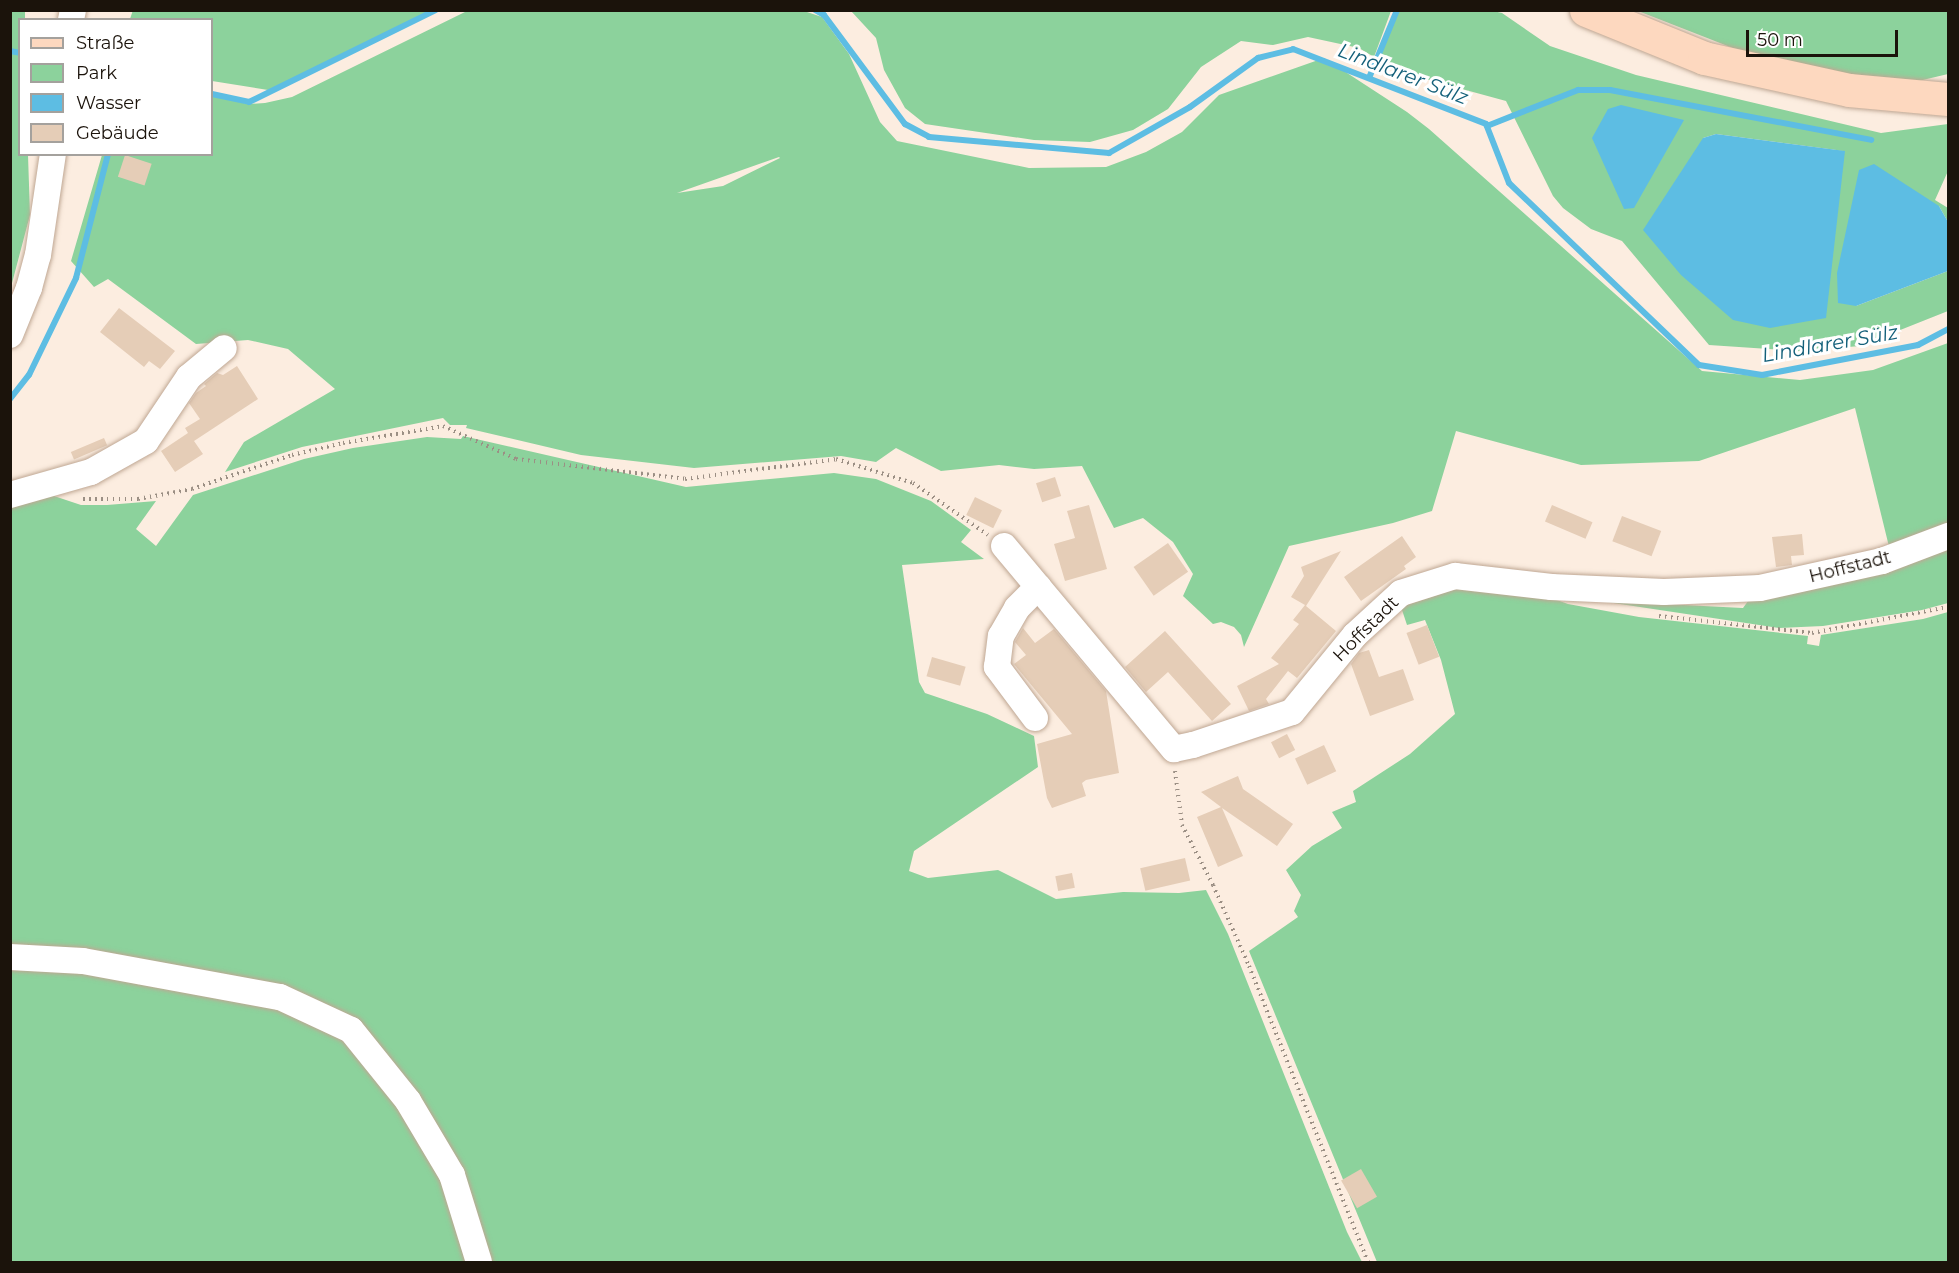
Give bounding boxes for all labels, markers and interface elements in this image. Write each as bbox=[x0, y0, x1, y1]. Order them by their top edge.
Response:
legend bbox=[18, 18, 213, 156]
scale bar bbox=[1749, 18, 1900, 56]
text: 50 m bbox=[1757, 29, 1803, 51]
text: Straße bbox=[76, 32, 134, 54]
water label: Lindlarer Sülz bbox=[1334, 38, 1472, 110]
text: Park bbox=[76, 62, 117, 84]
text: Wasser bbox=[76, 92, 141, 114]
text: Gebäude bbox=[76, 122, 159, 144]
water label: Lindlarer Sülz bbox=[1760, 320, 1900, 368]
street label: Hoffstadt bbox=[1807, 546, 1893, 588]
street label: Hoffstadt bbox=[1329, 592, 1403, 666]

